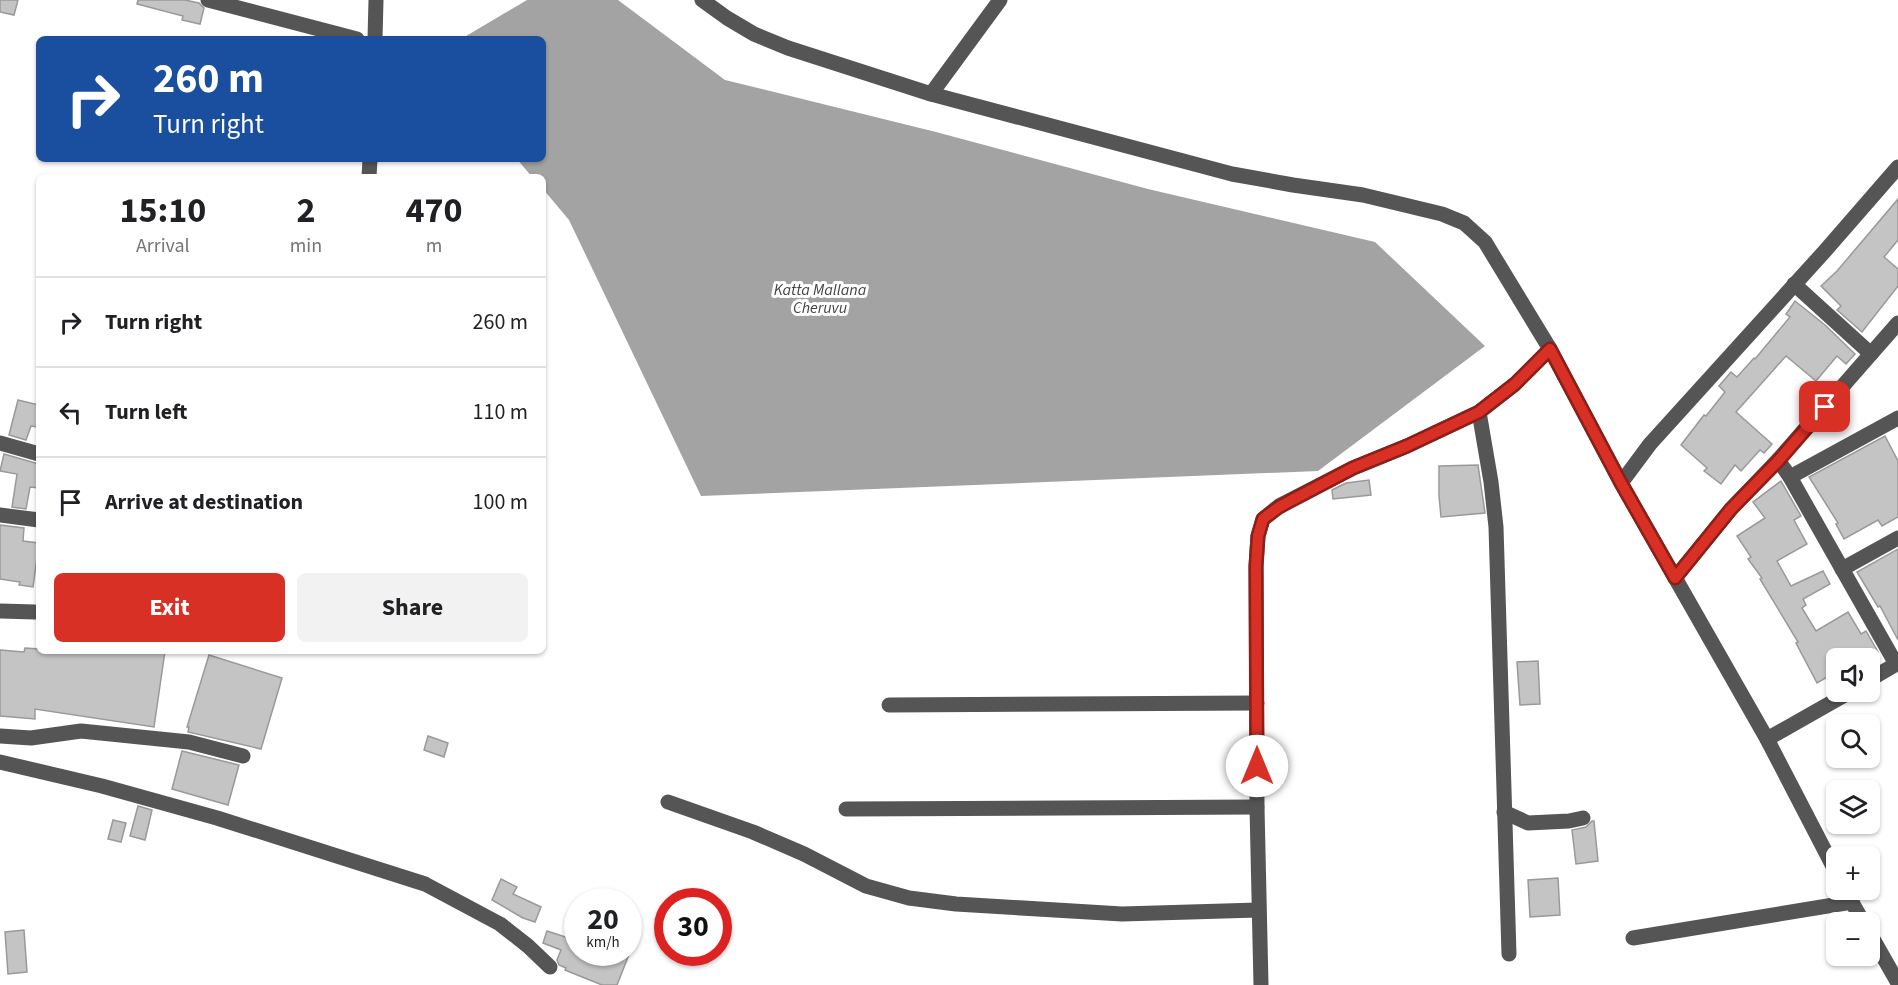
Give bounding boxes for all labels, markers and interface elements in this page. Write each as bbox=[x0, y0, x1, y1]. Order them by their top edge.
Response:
text: 260 m bbox=[153, 49, 264, 109]
icon: right bbox=[54, 60, 132, 138]
text: Turn right bbox=[153, 105, 264, 144]
text: 15:10 bbox=[119, 185, 206, 236]
text: 2 bbox=[296, 185, 315, 236]
text: 470 bbox=[406, 185, 463, 236]
text: Arrival bbox=[136, 232, 190, 260]
text: min bbox=[290, 232, 322, 260]
text: m bbox=[426, 232, 442, 260]
water label: Katta Mallana Cheruvu bbox=[774, 279, 867, 319]
icon: right bbox=[54, 306, 87, 339]
text: Turn right bbox=[105, 306, 202, 338]
text: 260 m bbox=[473, 306, 528, 338]
pin bbox=[1799, 381, 1850, 432]
icon: arrive bbox=[1808, 390, 1841, 423]
icon: left bbox=[54, 396, 87, 429]
text: Turn left bbox=[105, 396, 187, 428]
text: 110 m bbox=[473, 396, 528, 428]
icon: arrive bbox=[54, 486, 87, 519]
text: Arrive at destination bbox=[105, 486, 303, 518]
text: 100 m bbox=[473, 486, 528, 518]
button: Exit bbox=[54, 573, 285, 642]
button: Share bbox=[297, 573, 528, 642]
map controls bbox=[1826, 648, 1880, 966]
button: sound bbox=[1826, 648, 1880, 702]
button: search bbox=[1826, 714, 1880, 768]
position arrow bbox=[1225, 734, 1289, 798]
button: layers bbox=[1826, 780, 1880, 834]
button: + bbox=[1826, 846, 1880, 900]
speed limit sign: 30 bbox=[654, 888, 732, 966]
text: 20 bbox=[587, 898, 619, 941]
button: − bbox=[1826, 912, 1880, 966]
text: km/h bbox=[586, 932, 620, 953]

